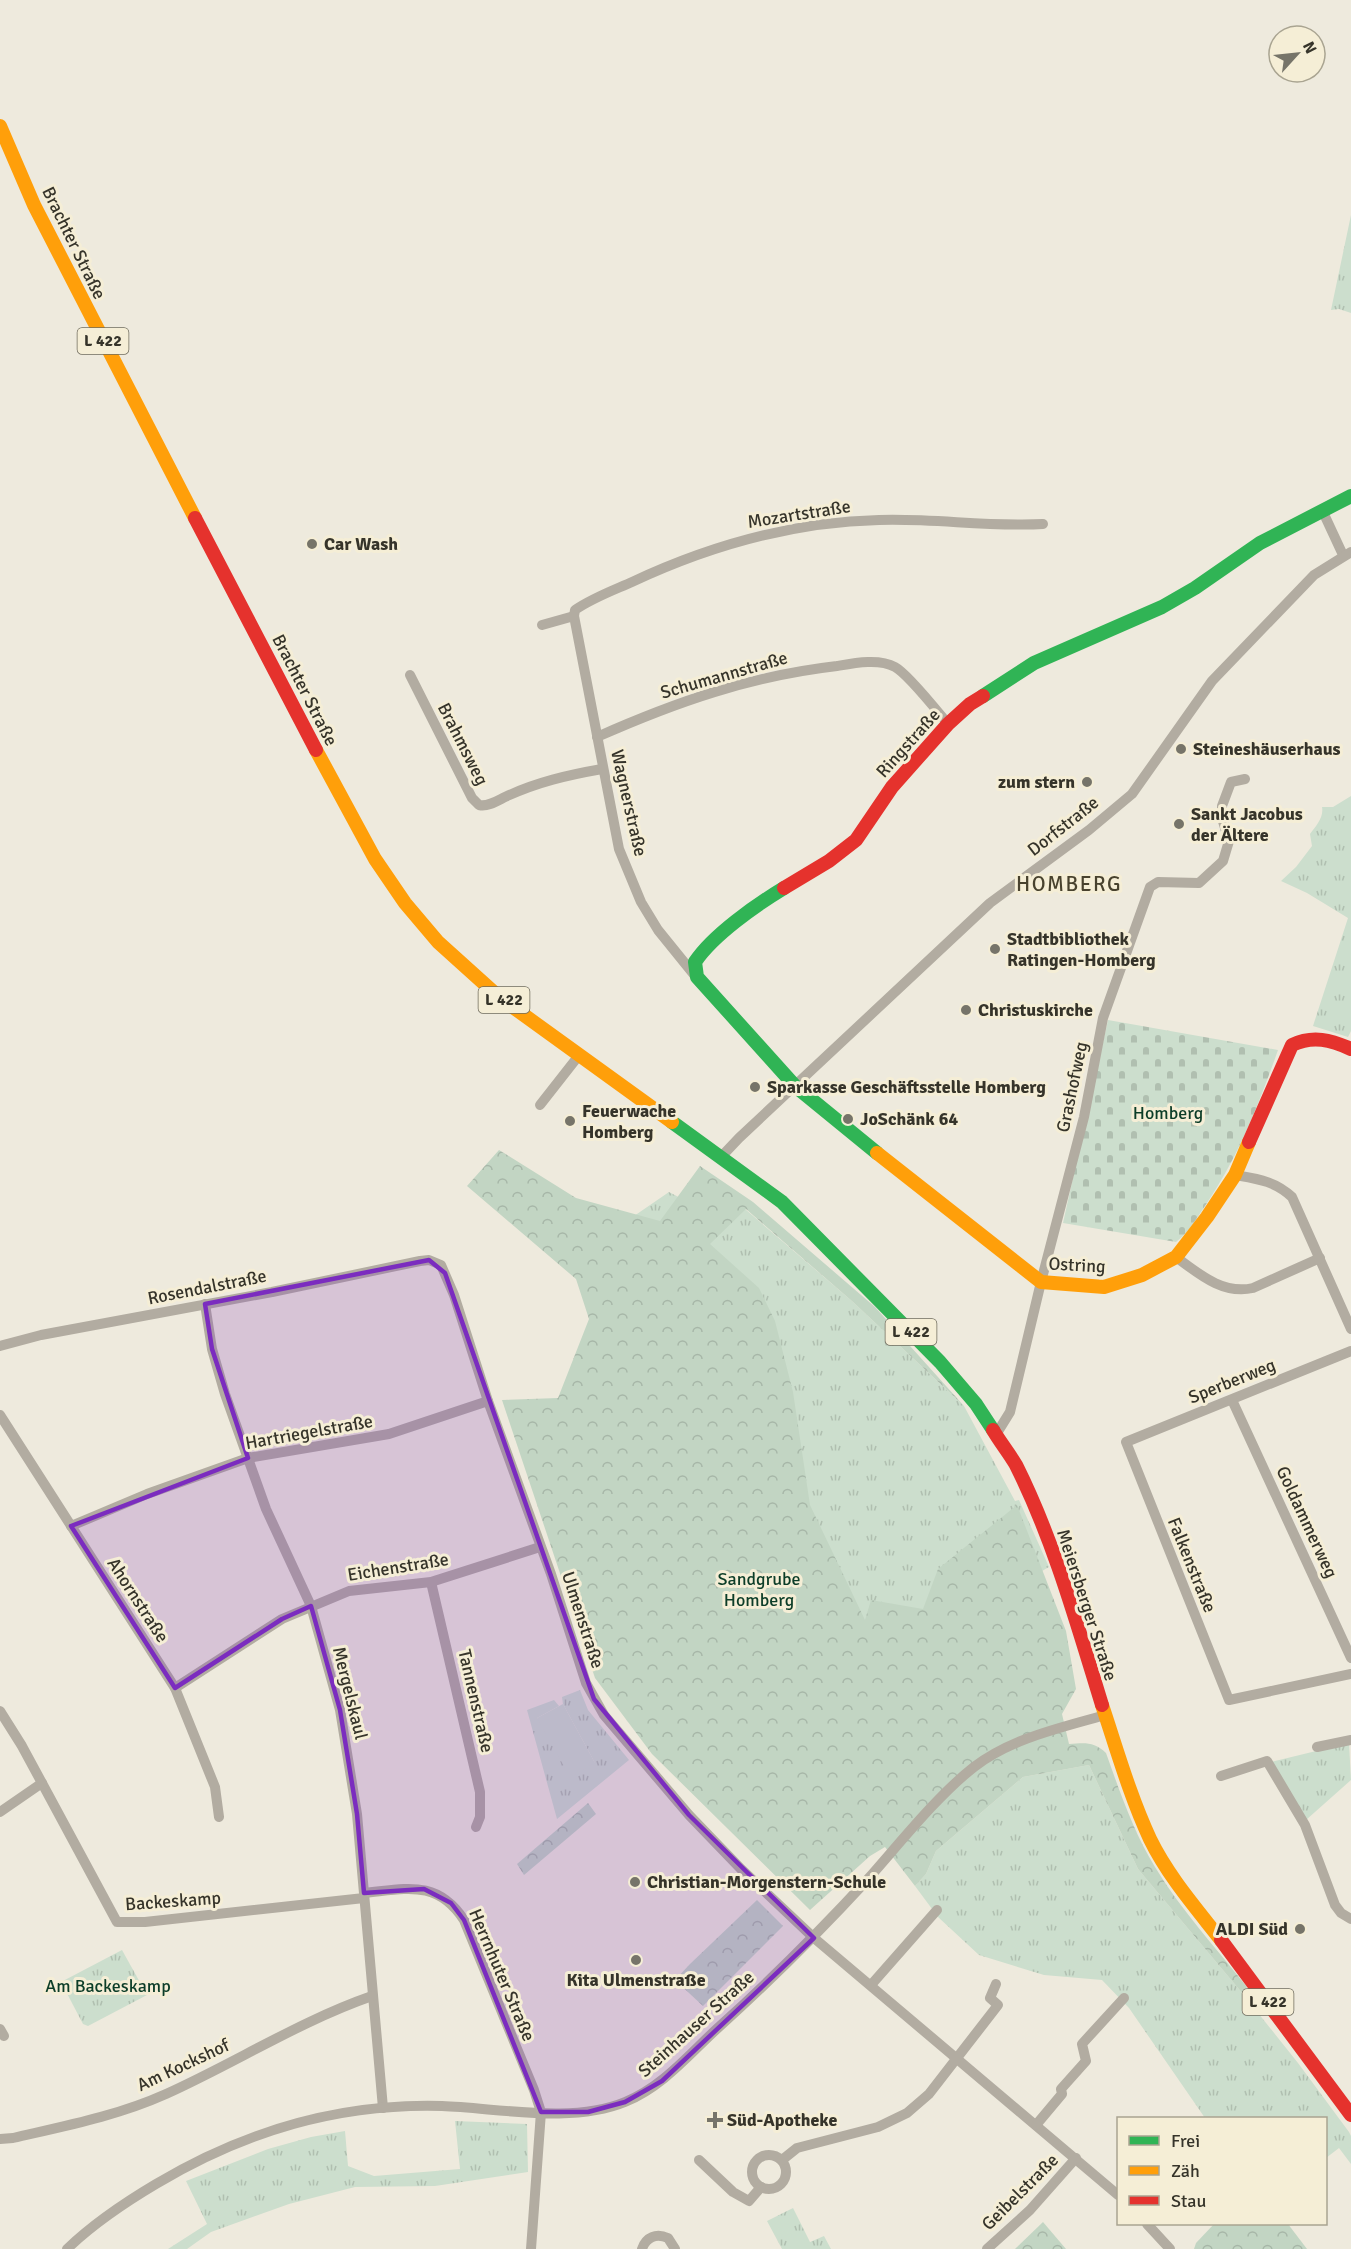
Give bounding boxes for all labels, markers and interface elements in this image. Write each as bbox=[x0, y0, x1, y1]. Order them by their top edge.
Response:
north arrow bbox=[1267, 24, 1327, 84]
text: N bbox=[1298, 38, 1321, 57]
street label: Brachter Straße bbox=[37, 183, 111, 303]
road number: L 422 bbox=[78, 328, 128, 354]
street label: Mozartstraße bbox=[746, 495, 852, 533]
place label: Car Wash bbox=[324, 533, 398, 555]
marker: Car Wash bbox=[305, 537, 319, 551]
street label: Brachter Straße bbox=[267, 630, 343, 750]
street label: Schumannstraße bbox=[658, 646, 790, 704]
street label: Brahmsweg bbox=[433, 699, 493, 789]
street label: Ringstraße bbox=[871, 704, 945, 782]
place label: Steineshäuserhaus bbox=[1193, 738, 1341, 760]
marker: Steineshäuserhaus bbox=[1174, 742, 1188, 756]
street label: Wagnerstraße bbox=[606, 748, 652, 858]
place label: zum stern bbox=[998, 771, 1075, 793]
marker: zum stern bbox=[1080, 775, 1094, 789]
street label: Dorfstraße bbox=[1023, 791, 1103, 861]
place label: Sankt Jacobus der Ältere bbox=[1191, 803, 1303, 846]
marker: Sankt Jacobus der Ältere bbox=[1172, 817, 1186, 831]
district label: HOMBERG bbox=[1016, 871, 1122, 897]
place label: Stadtbibliothek Ratingen-Homberg bbox=[1007, 928, 1156, 971]
marker: Stadtbibliothek Ratingen-Homberg bbox=[988, 942, 1002, 956]
road number: L 422 bbox=[478, 987, 530, 1013]
place label: Christuskirche bbox=[978, 999, 1093, 1021]
marker: Christuskirche bbox=[959, 1003, 973, 1017]
street label: Grashofweg bbox=[1052, 1040, 1092, 1134]
place label: Sparkasse Geschäftsstelle Homberg bbox=[767, 1076, 1046, 1098]
marker: Sparkasse Geschäftsstelle Homberg bbox=[748, 1080, 762, 1094]
place label: Feuerwache Homberg bbox=[582, 1100, 676, 1143]
park label: Homberg bbox=[1133, 1102, 1203, 1124]
place label: JoSchänk 64 bbox=[860, 1108, 958, 1130]
marker: JoSchänk 64 bbox=[841, 1112, 855, 1126]
marker: Feuerwache Homberg bbox=[563, 1114, 577, 1128]
street label: Ostring bbox=[1048, 1253, 1106, 1277]
street label: Rosendalstraße bbox=[146, 1265, 268, 1309]
road number: L 422 bbox=[886, 1319, 936, 1345]
street label: Sperberweg bbox=[1185, 1354, 1279, 1408]
street label: Hartriegelstraße bbox=[243, 1410, 375, 1454]
street label: Goldammerweg bbox=[1272, 1463, 1342, 1581]
street label: Falkenstraße bbox=[1163, 1514, 1221, 1616]
street label: Meiersberger Straße bbox=[1052, 1526, 1122, 1684]
street label: Eichenstraße bbox=[346, 1548, 450, 1586]
street label: Ahornstraße bbox=[102, 1553, 174, 1647]
park label: Sandgrube Homberg bbox=[718, 1568, 800, 1611]
street label: Ulmenstraße bbox=[557, 1569, 609, 1671]
street label: Mergelskaul bbox=[328, 1644, 372, 1742]
street label: Tannenstraße bbox=[453, 1647, 499, 1755]
place label: Christian-Morgenstern-Schule bbox=[647, 1871, 886, 1893]
marker: Christian-Morgenstern-Schule bbox=[628, 1875, 642, 1889]
street label: Backeskamp bbox=[124, 1887, 222, 1915]
street label: Herrnhuter Straße bbox=[464, 1905, 540, 2045]
place label: ALDI Süd bbox=[1216, 1918, 1288, 1940]
marker: ALDI Süd bbox=[1293, 1922, 1307, 1936]
marker: Kita Ulmenstraße bbox=[629, 1953, 643, 1967]
street label: Steinhauser Straße bbox=[634, 1966, 758, 2082]
place label: Kita Ulmenstraße bbox=[566, 1969, 706, 1991]
park label: Am Backeskamp bbox=[45, 1975, 171, 1997]
road number: L 422 bbox=[1242, 1989, 1294, 2015]
street label: Am Kockshof bbox=[133, 2034, 234, 2096]
place label: Süd-Apotheke bbox=[727, 2109, 837, 2131]
marker: Süd-Apotheke bbox=[708, 2113, 722, 2127]
legend bbox=[1117, 2117, 1327, 2225]
text: Frei bbox=[1171, 2130, 1200, 2152]
street label: Geibelstraße bbox=[977, 2149, 1063, 2235]
text: Zäh bbox=[1171, 2160, 1200, 2182]
text: Stau bbox=[1171, 2190, 1206, 2212]

